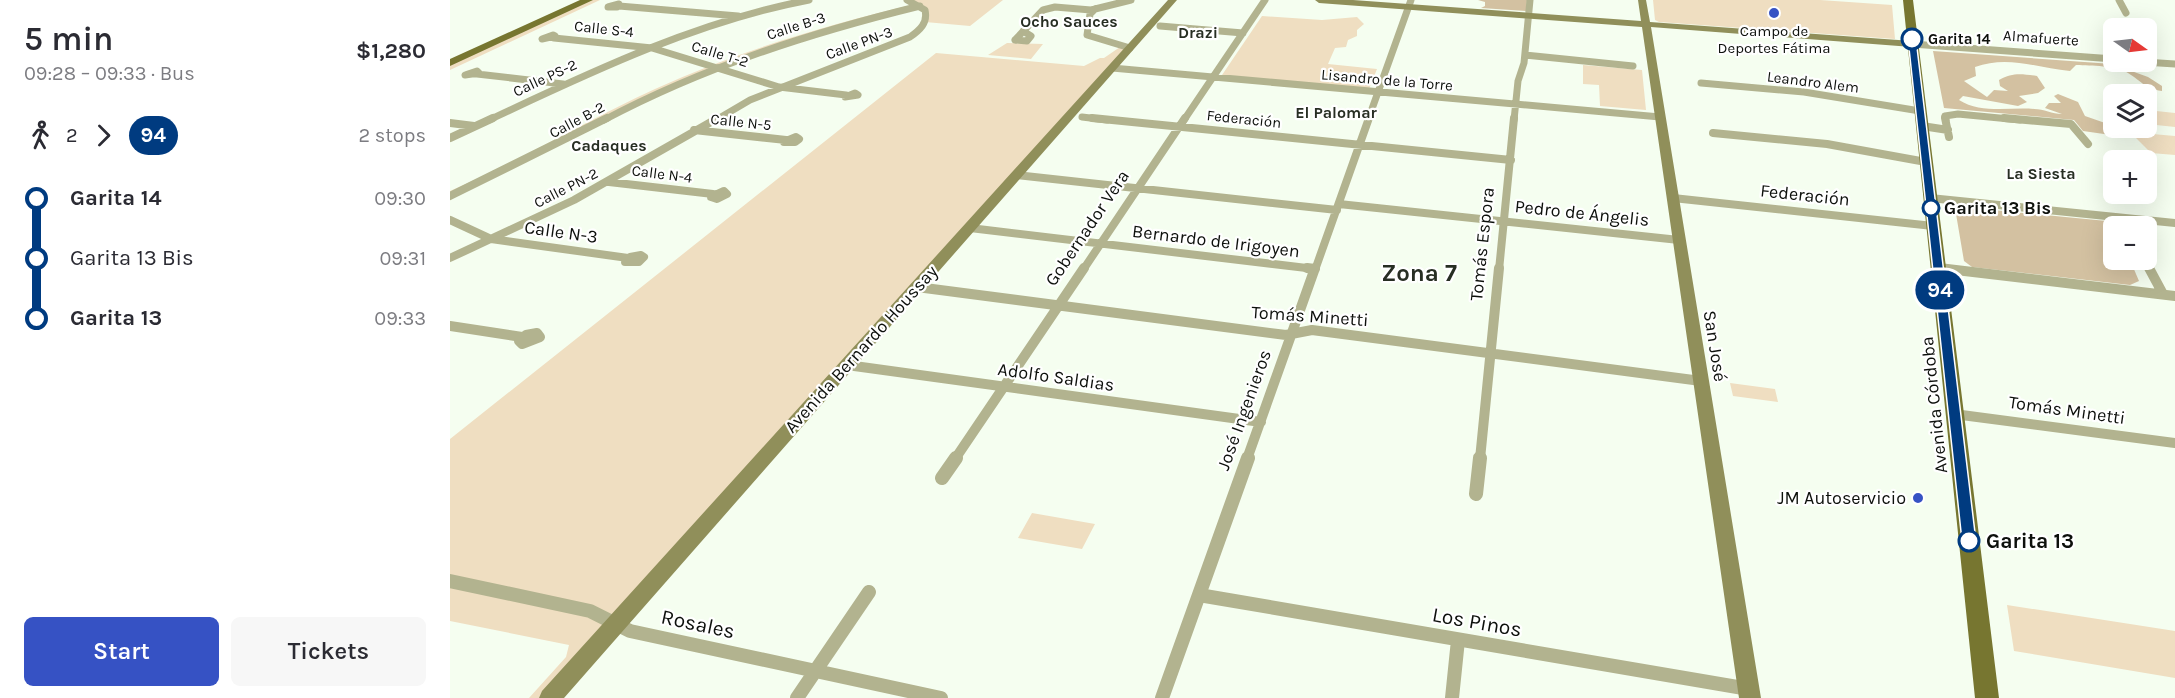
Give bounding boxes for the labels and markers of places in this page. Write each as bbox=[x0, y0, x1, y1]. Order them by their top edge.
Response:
marker: Campo de Deportes Fátima bbox=[1767, 6, 1781, 20]
place label: Campo de Deportes Fátima bbox=[1718, 22, 1830, 57]
marker: Garita 14 bbox=[1901, 28, 1923, 50]
place label: Garita 14 bbox=[1928, 30, 1991, 48]
place label: Garita 13 Bis bbox=[1944, 197, 2051, 219]
marker: Garita 13 Bis bbox=[1922, 199, 1940, 217]
place label: JM Autoservicio bbox=[1777, 487, 1906, 509]
marker: JM Autoservicio bbox=[1911, 491, 1925, 505]
place label: Garita 13 bbox=[1986, 529, 2074, 553]
marker: Garita 13 bbox=[1958, 530, 1980, 552]

